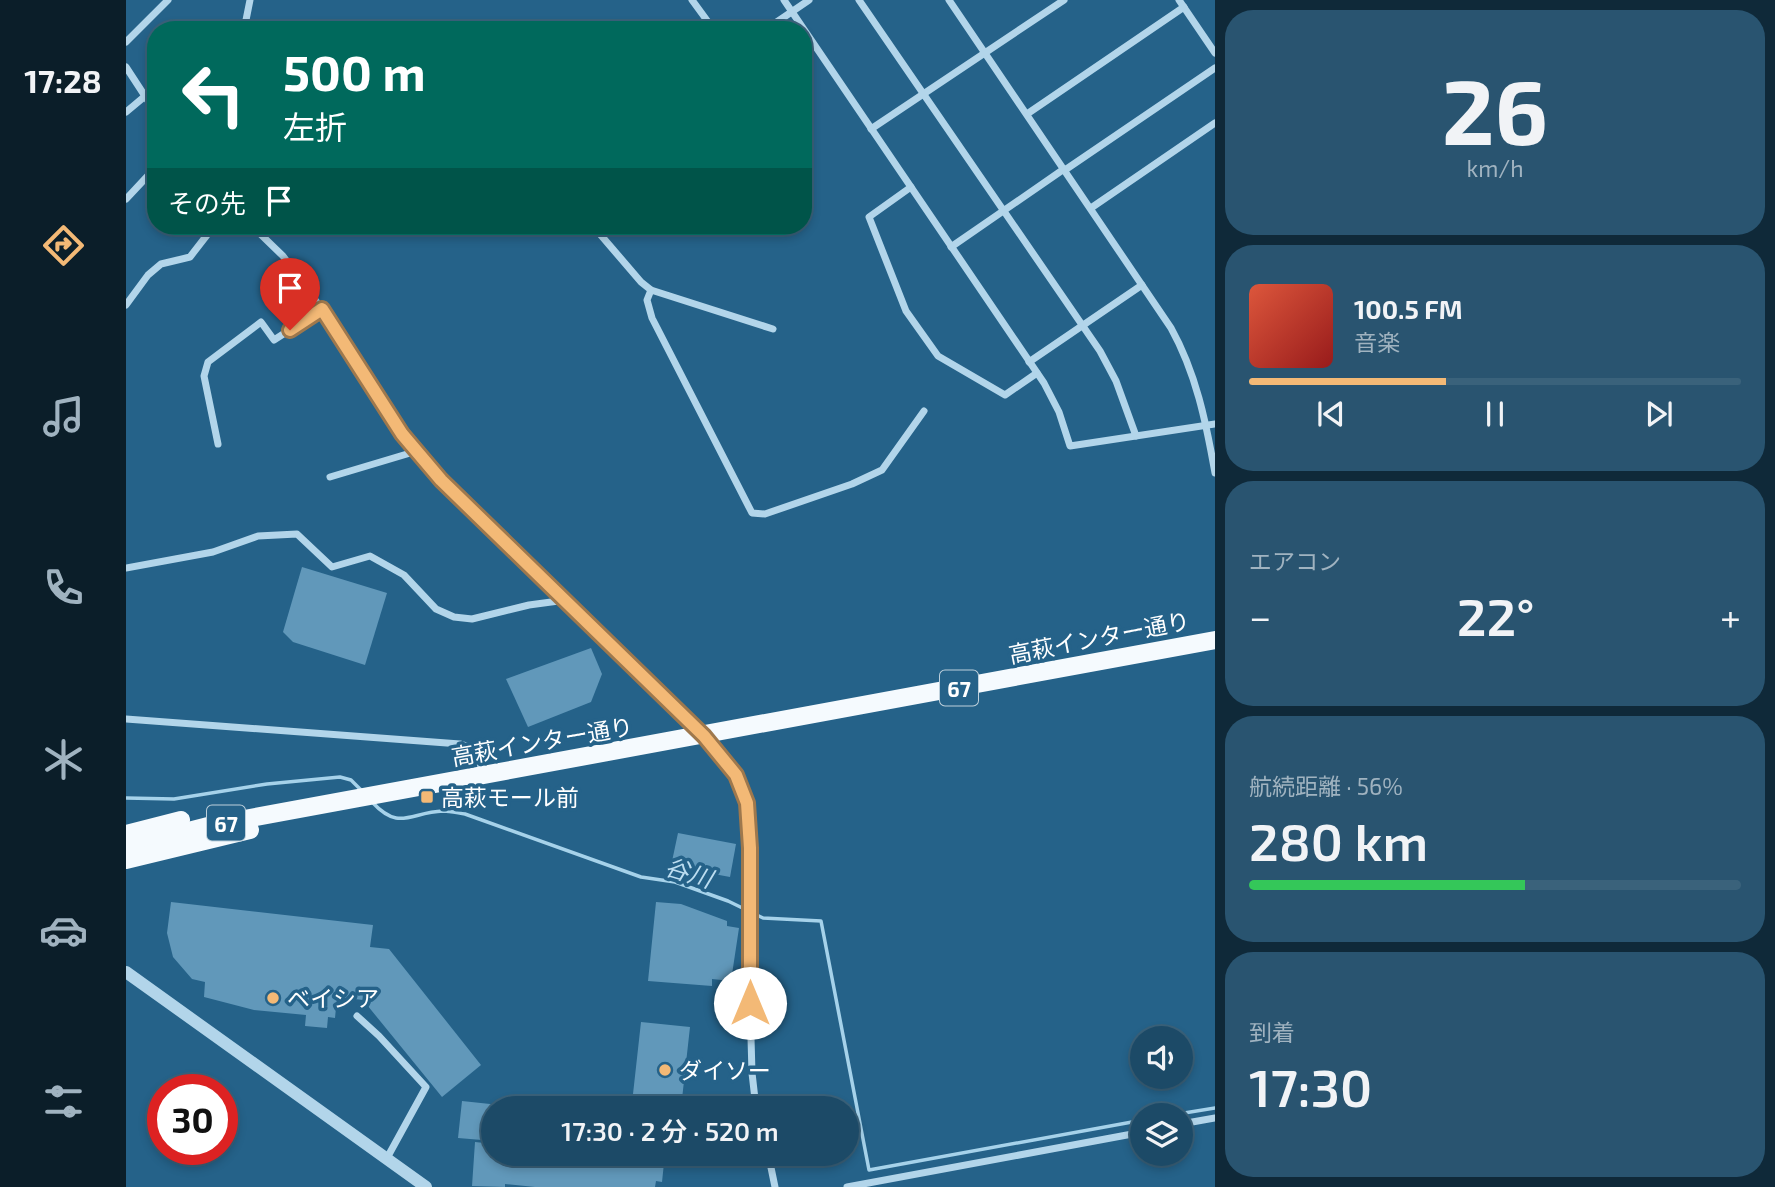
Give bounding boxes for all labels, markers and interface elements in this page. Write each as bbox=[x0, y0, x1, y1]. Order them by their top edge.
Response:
text: 500 m bbox=[283, 42, 426, 101]
icon: left bbox=[168, 49, 259, 140]
text: 26 bbox=[1442, 54, 1548, 163]
text: 17:28 bbox=[24, 61, 102, 99]
text: 左折 bbox=[283, 107, 347, 145]
text: km/h bbox=[1466, 154, 1524, 182]
icon: arrive bbox=[260, 182, 298, 220]
text: その先 bbox=[168, 187, 246, 218]
icon: directions bbox=[39, 221, 88, 270]
pin bbox=[260, 258, 320, 330]
icon: arrive bbox=[271, 269, 309, 307]
text: 100.5 FM bbox=[1354, 293, 1463, 324]
text: 音楽 bbox=[1354, 328, 1400, 356]
icon: music bbox=[39, 392, 88, 441]
icon: previous bbox=[1312, 395, 1350, 433]
icon: pause bbox=[1476, 395, 1514, 433]
icon: next bbox=[1640, 395, 1678, 433]
text: エアコン bbox=[1249, 547, 1341, 575]
icon: phone bbox=[39, 563, 88, 612]
text: 22° bbox=[1457, 584, 1535, 646]
text: − bbox=[1249, 593, 1271, 639]
text: + bbox=[1720, 593, 1741, 639]
street label: 高萩インター通り bbox=[1006, 606, 1192, 668]
road number: 67 bbox=[940, 670, 978, 706]
street label: 高萩インター通り bbox=[449, 711, 635, 771]
icon: climate bbox=[39, 735, 88, 784]
text: 航続距離 · 56% bbox=[1249, 772, 1403, 800]
place label: 高萩モール前 bbox=[441, 783, 579, 811]
marker: 高萩モール前 bbox=[419, 789, 435, 805]
road number: 67 bbox=[207, 806, 245, 840]
text: 280 km bbox=[1249, 809, 1428, 871]
water label: 谷川 bbox=[662, 851, 719, 894]
icon: car bbox=[39, 906, 88, 955]
position arrow bbox=[713, 966, 787, 1040]
place label: ベイシア bbox=[287, 984, 379, 1012]
marker: ベイシア bbox=[265, 990, 281, 1006]
text: 到着 bbox=[1249, 1018, 1295, 1046]
map controls bbox=[1130, 1026, 1193, 1166]
button: sound bbox=[1130, 1026, 1193, 1089]
text: 17:30 bbox=[1249, 1055, 1372, 1117]
place label: ダイソー bbox=[679, 1056, 771, 1084]
marker: ダイソー bbox=[657, 1062, 673, 1078]
speed limit sign: 30 bbox=[147, 1074, 238, 1165]
icon: filters bbox=[39, 1077, 88, 1126]
button: layers bbox=[1130, 1103, 1193, 1166]
text: 17:30 · 2 分 · 520 m bbox=[561, 1115, 779, 1146]

